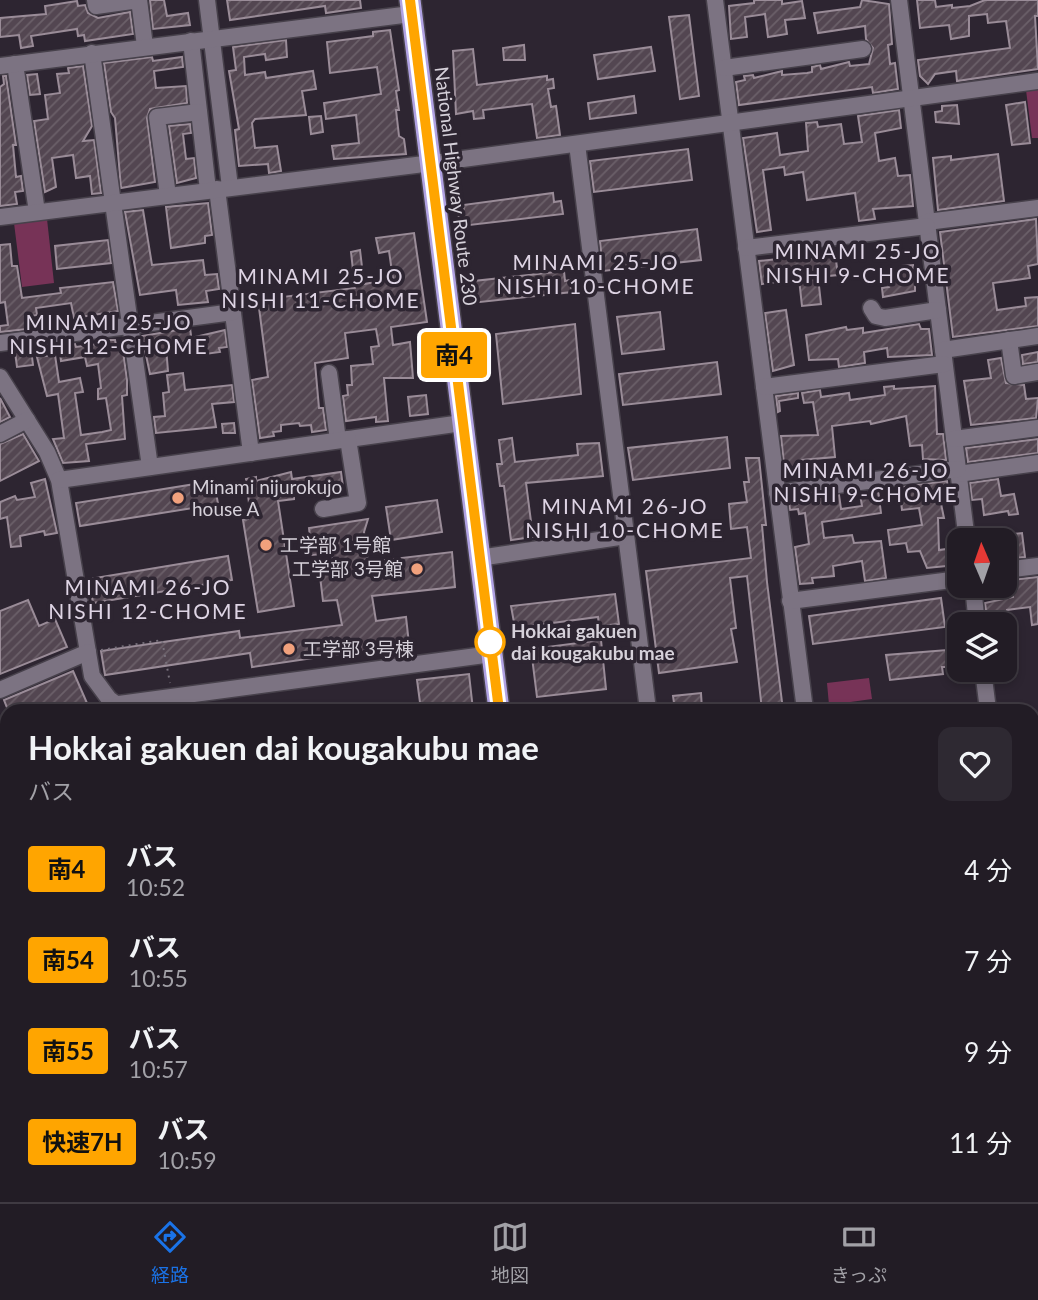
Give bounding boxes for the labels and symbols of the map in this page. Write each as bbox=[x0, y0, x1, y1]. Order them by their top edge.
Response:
street label: National Highway Route 230 bbox=[430, 65, 483, 307]
district label: MINAMI 25-JO NISHI 9-CHOME bbox=[765, 238, 951, 287]
district label: MINAMI 25-JO NISHI 10-CHOME bbox=[496, 249, 696, 298]
district label: MINAMI 25-JO NISHI 11-CHOME bbox=[221, 263, 421, 312]
district label: MINAMI 25-JO NISHI 12-CHOME bbox=[9, 309, 209, 358]
line badge: 南4 bbox=[422, 332, 486, 378]
district label: MINAMI 26-JO NISHI 9-CHOME bbox=[773, 457, 959, 506]
place label: Minami nijurokujo house A bbox=[192, 475, 342, 520]
marker: Minami nijurokujo house A bbox=[170, 490, 186, 506]
district label: MINAMI 26-JO NISHI 10-CHOME bbox=[525, 493, 725, 542]
north arrow bbox=[947, 528, 1017, 598]
place label: 工学部 1号館 bbox=[280, 533, 391, 556]
marker: 工学部 1号館 bbox=[258, 537, 274, 553]
place label: 工学部 3号館 bbox=[292, 557, 403, 580]
marker: 工学部 3号館 bbox=[409, 561, 425, 577]
district label: MINAMI 26-JO NISHI 12-CHOME bbox=[48, 574, 248, 623]
place label: Hokkai gakuen dai kougakubu mae bbox=[511, 619, 675, 664]
marker: Hokkai gakuen dai kougakubu mae bbox=[475, 627, 505, 657]
place label: 工学部 3号棟 bbox=[303, 637, 414, 660]
marker: 工学部 3号棟 bbox=[281, 641, 297, 657]

